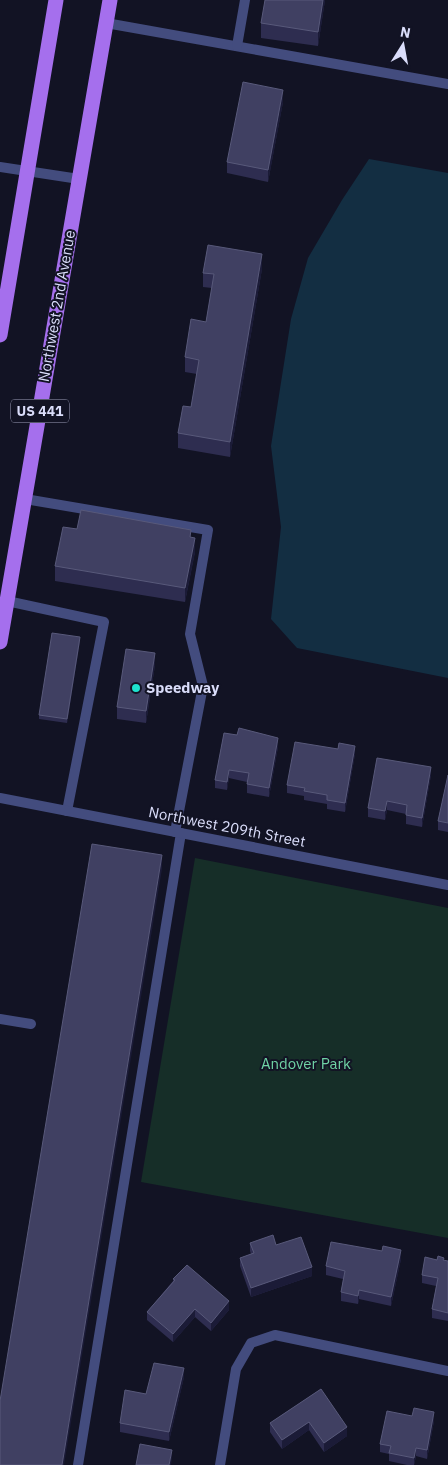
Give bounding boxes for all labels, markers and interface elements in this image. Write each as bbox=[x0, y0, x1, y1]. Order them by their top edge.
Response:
north arrow bbox=[378, 20, 428, 70]
text: N bbox=[399, 22, 412, 42]
street label: Northwest 2nd Avenue bbox=[34, 229, 79, 383]
road number: US 441 bbox=[11, 400, 69, 422]
place label: Speedway bbox=[146, 678, 219, 697]
marker: Speedway bbox=[130, 682, 142, 694]
street label: Northwest 209th Street bbox=[147, 802, 307, 851]
park label: Andover Park bbox=[261, 1054, 351, 1073]

